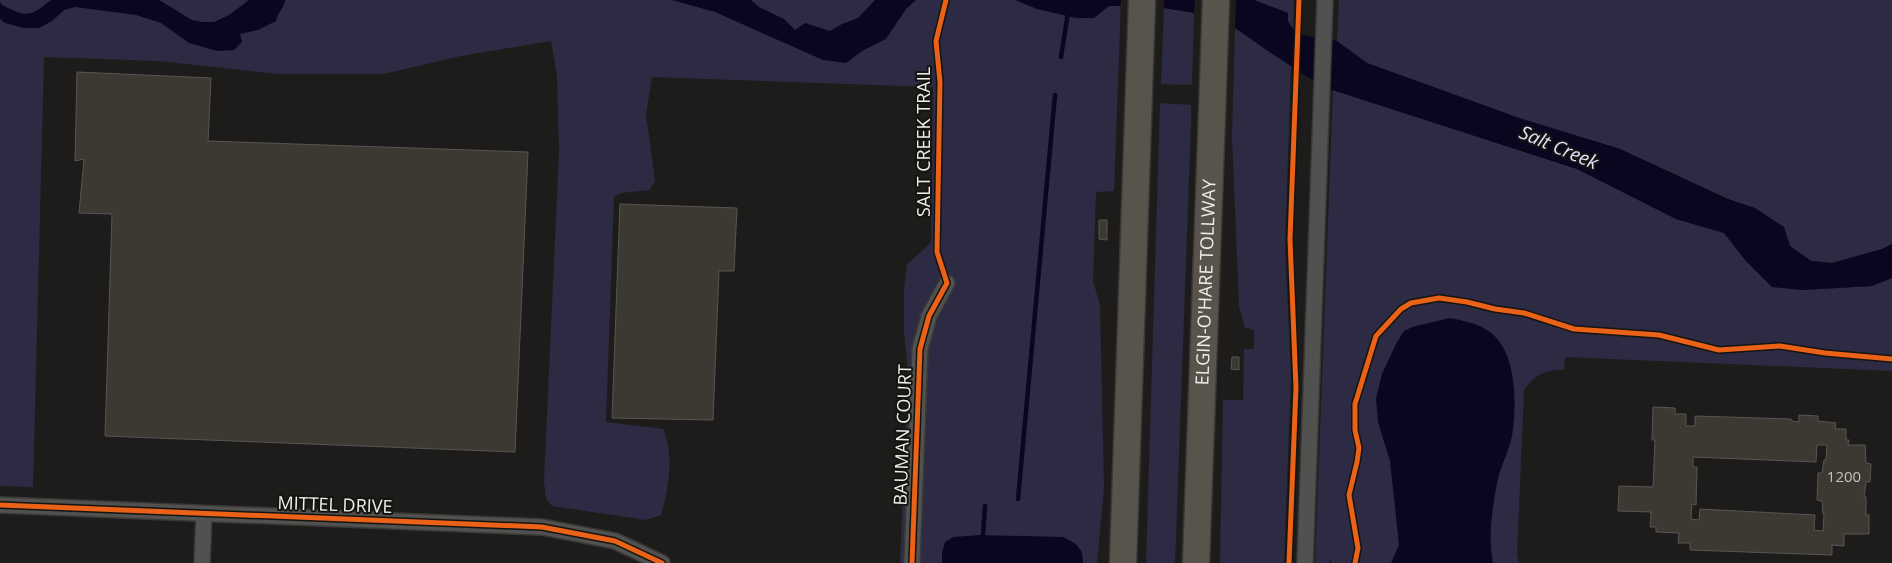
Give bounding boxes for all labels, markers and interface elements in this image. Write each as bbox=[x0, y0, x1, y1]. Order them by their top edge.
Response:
street label: SALT CREEK TRAIL bbox=[911, 67, 935, 217]
water label: Salt Creek bbox=[1516, 119, 1603, 175]
street label: ELGIN-O'HARE TOLLWAY bbox=[1189, 178, 1221, 386]
street label: BAUMAN COURT bbox=[888, 364, 916, 506]
house number: 1200 bbox=[1827, 466, 1861, 486]
street label: MITTEL DRIVE bbox=[277, 490, 393, 518]

